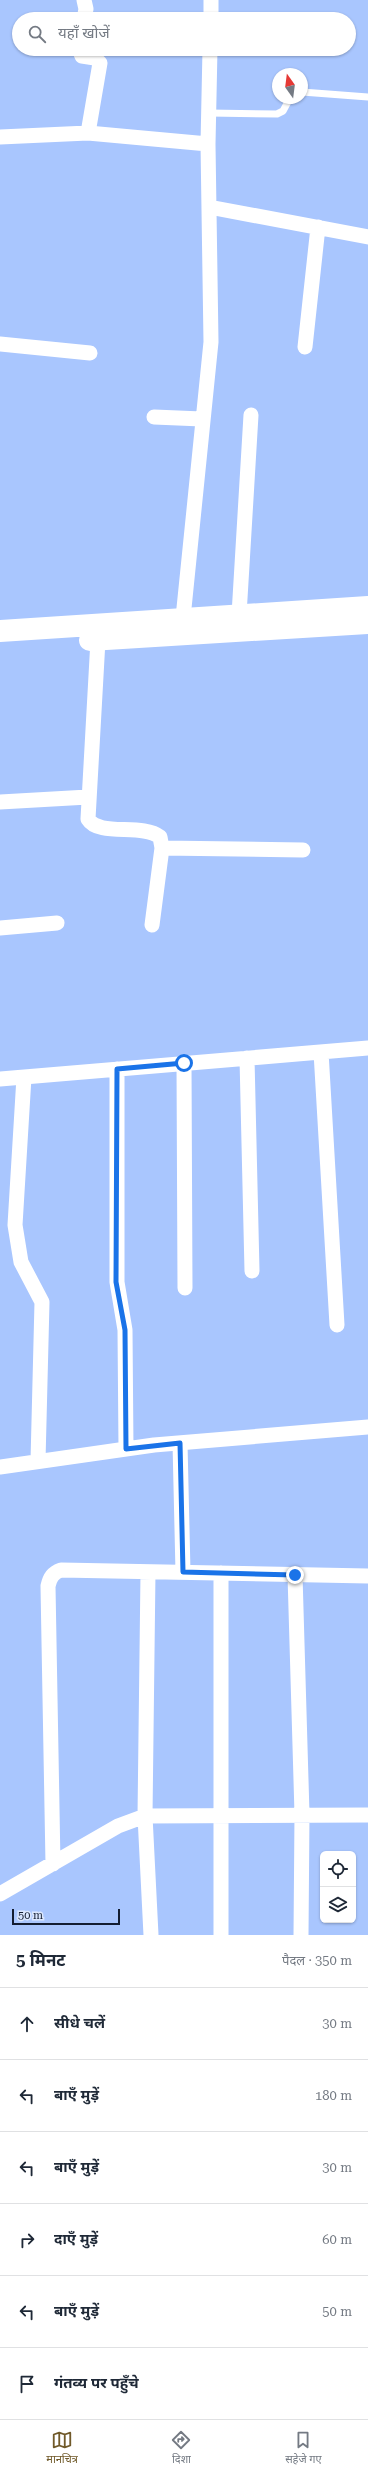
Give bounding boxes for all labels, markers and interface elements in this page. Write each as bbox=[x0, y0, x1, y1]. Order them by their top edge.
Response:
search box bbox=[12, 12, 356, 56]
icon: search bbox=[26, 23, 48, 45]
text: यहाँ खोजें bbox=[58, 24, 110, 42]
north arrow bbox=[272, 68, 308, 104]
route start bbox=[175, 1054, 193, 1072]
route end bbox=[286, 1566, 304, 1584]
map controls bbox=[320, 1851, 356, 1923]
button: locate bbox=[320, 1851, 356, 1887]
button: layers bbox=[320, 1887, 356, 1923]
scale bar bbox=[12, 1907, 120, 1926]
text: 50 m bbox=[18, 1909, 43, 1922]
text: 5 मिनट bbox=[16, 1950, 66, 1970]
text: पैदल · 350 m bbox=[282, 1953, 352, 1968]
icon: ahead bbox=[16, 2013, 38, 2035]
text: सीधे चलें bbox=[54, 2014, 105, 2032]
text: 30 m bbox=[322, 2016, 352, 2031]
icon: left bbox=[16, 2085, 38, 2107]
text: बाएँ मुड़ें bbox=[54, 2086, 99, 2104]
text: 180 m bbox=[315, 2088, 352, 2103]
icon: left bbox=[16, 2157, 38, 2179]
text: बाएँ मुड़ें bbox=[54, 2158, 99, 2176]
text: 30 m bbox=[322, 2160, 352, 2175]
icon: right bbox=[16, 2229, 38, 2251]
text: दाएँ मुड़ें bbox=[54, 2230, 98, 2248]
text: 60 m bbox=[322, 2232, 352, 2247]
icon: left bbox=[16, 2301, 38, 2323]
text: बाएँ मुड़ें bbox=[54, 2302, 99, 2320]
text: 50 m bbox=[322, 2304, 352, 2319]
icon: arrive bbox=[16, 2373, 38, 2395]
text: गंतव्य पर पहुँचे bbox=[54, 2374, 139, 2392]
tab: मानचित्र bbox=[46, 2429, 78, 2467]
tab: दिशा bbox=[170, 2429, 192, 2467]
tab: सहेजे गए bbox=[285, 2429, 322, 2467]

